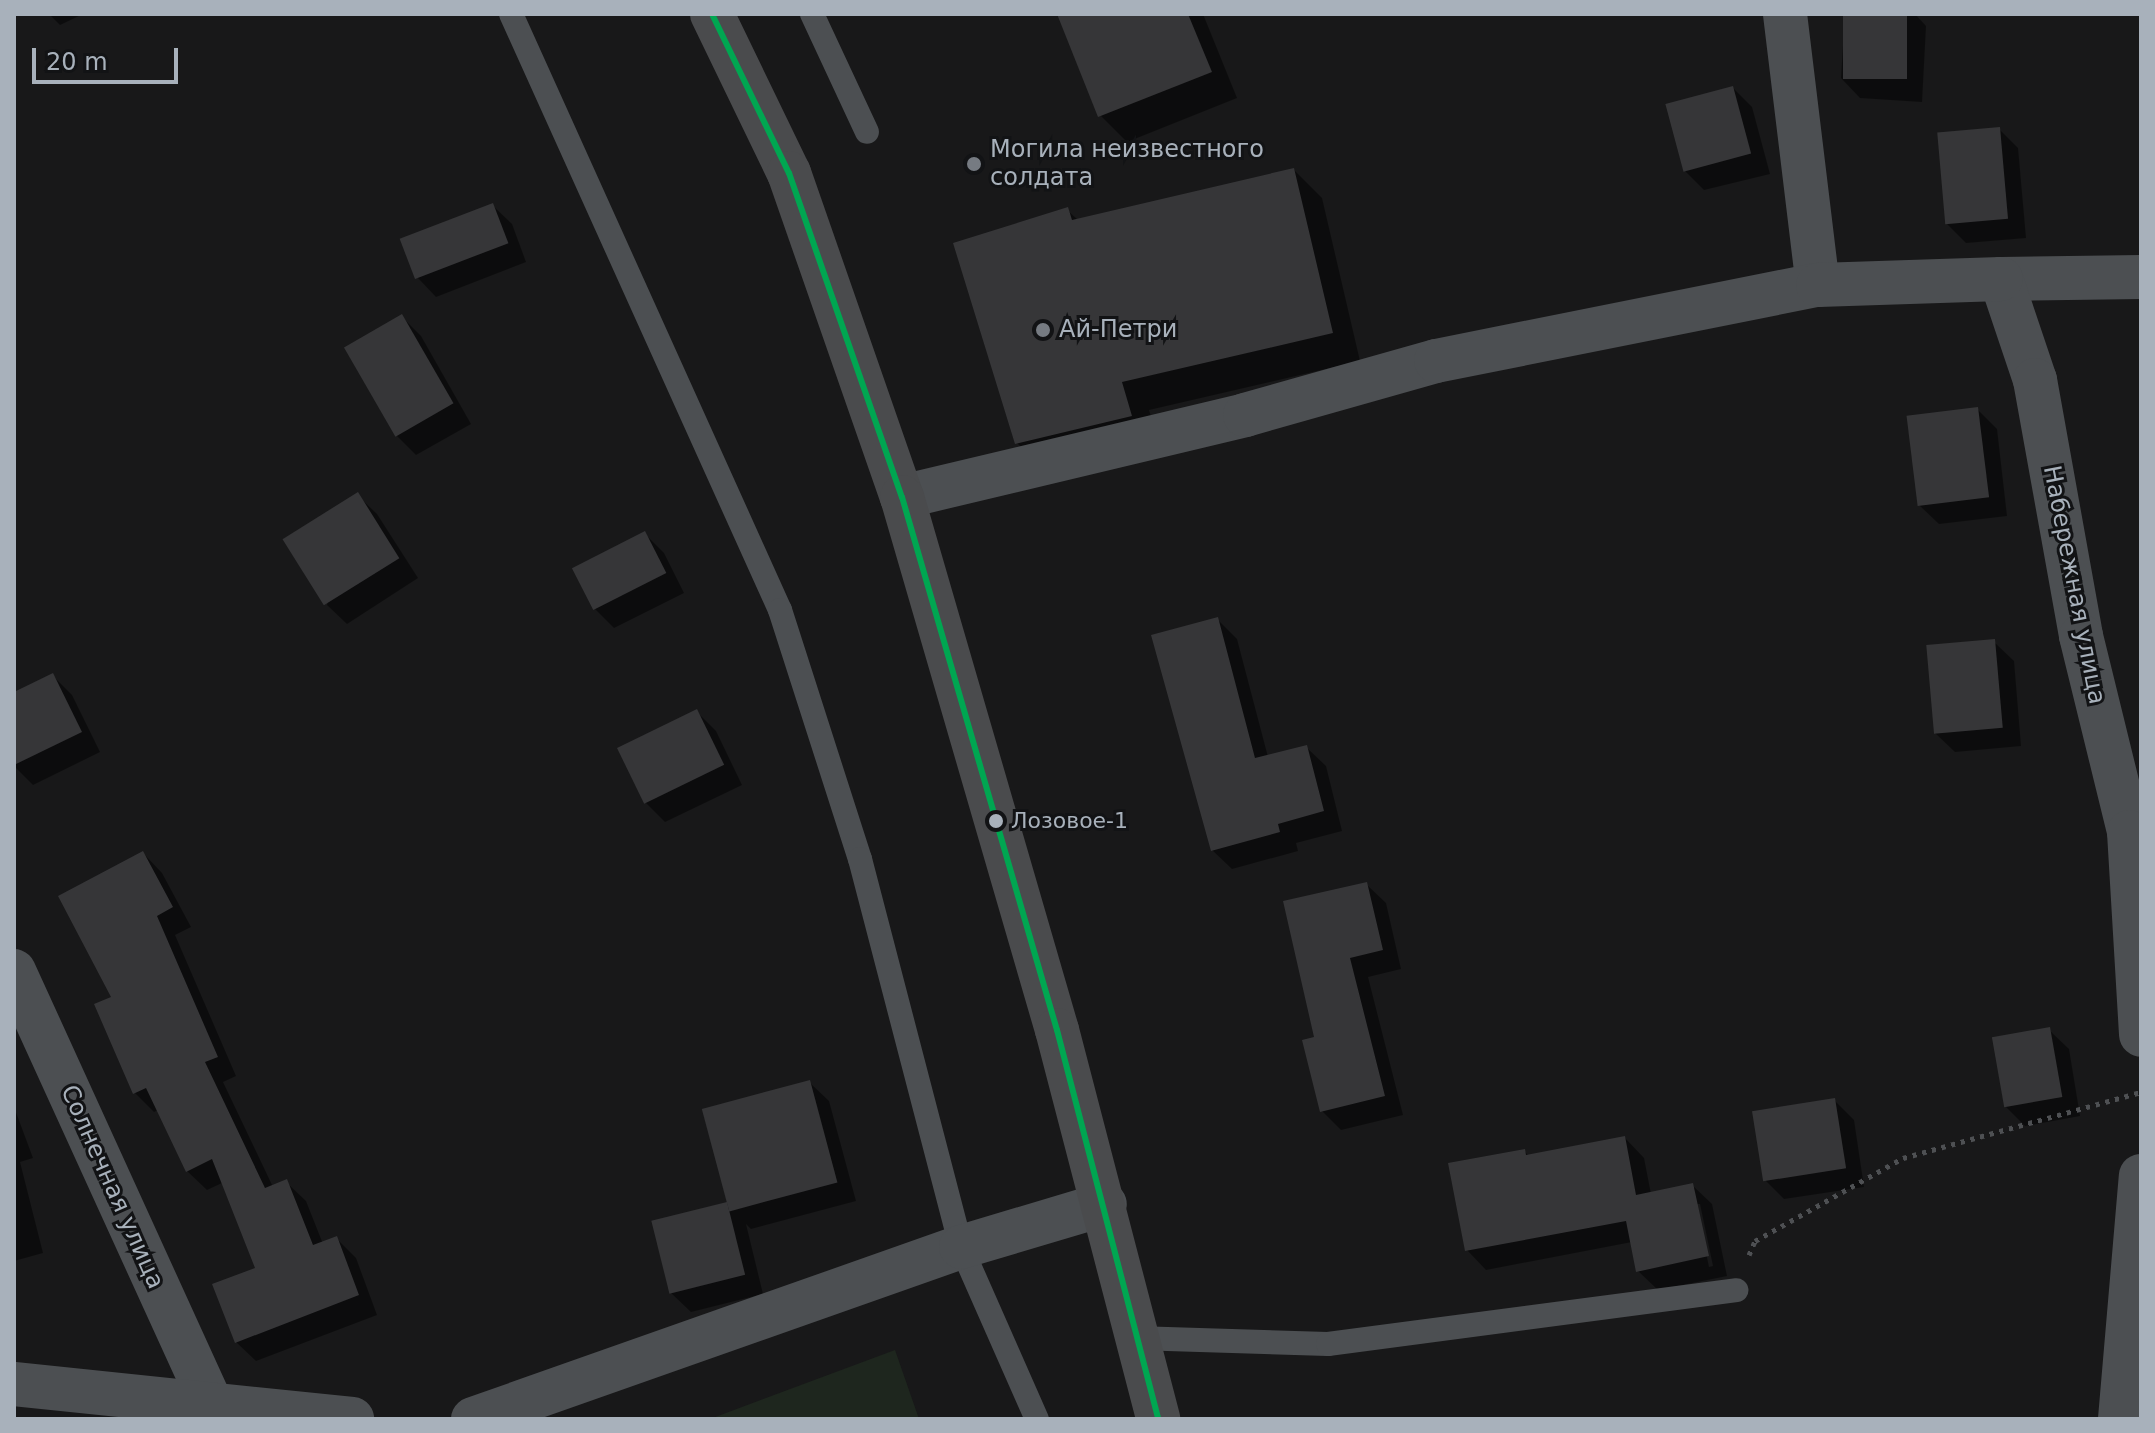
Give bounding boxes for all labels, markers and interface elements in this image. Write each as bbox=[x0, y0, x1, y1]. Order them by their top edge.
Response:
scale bar bbox=[36, 32, 182, 82]
text: 20 m bbox=[46, 48, 108, 76]
place label: Могила неизвестного солдата bbox=[990, 136, 1264, 192]
marker: Могила неизвестного солдата bbox=[965, 155, 983, 173]
place label: Ай-Петри bbox=[1059, 316, 1177, 344]
marker: Ай-Петри bbox=[1034, 321, 1052, 339]
street label: Набережная улица bbox=[2037, 463, 2111, 707]
place label: Лозовое-1 bbox=[1011, 808, 1128, 834]
marker: Лозовое-1 bbox=[988, 813, 1004, 829]
street label: Солнечная улица bbox=[54, 1081, 170, 1293]

